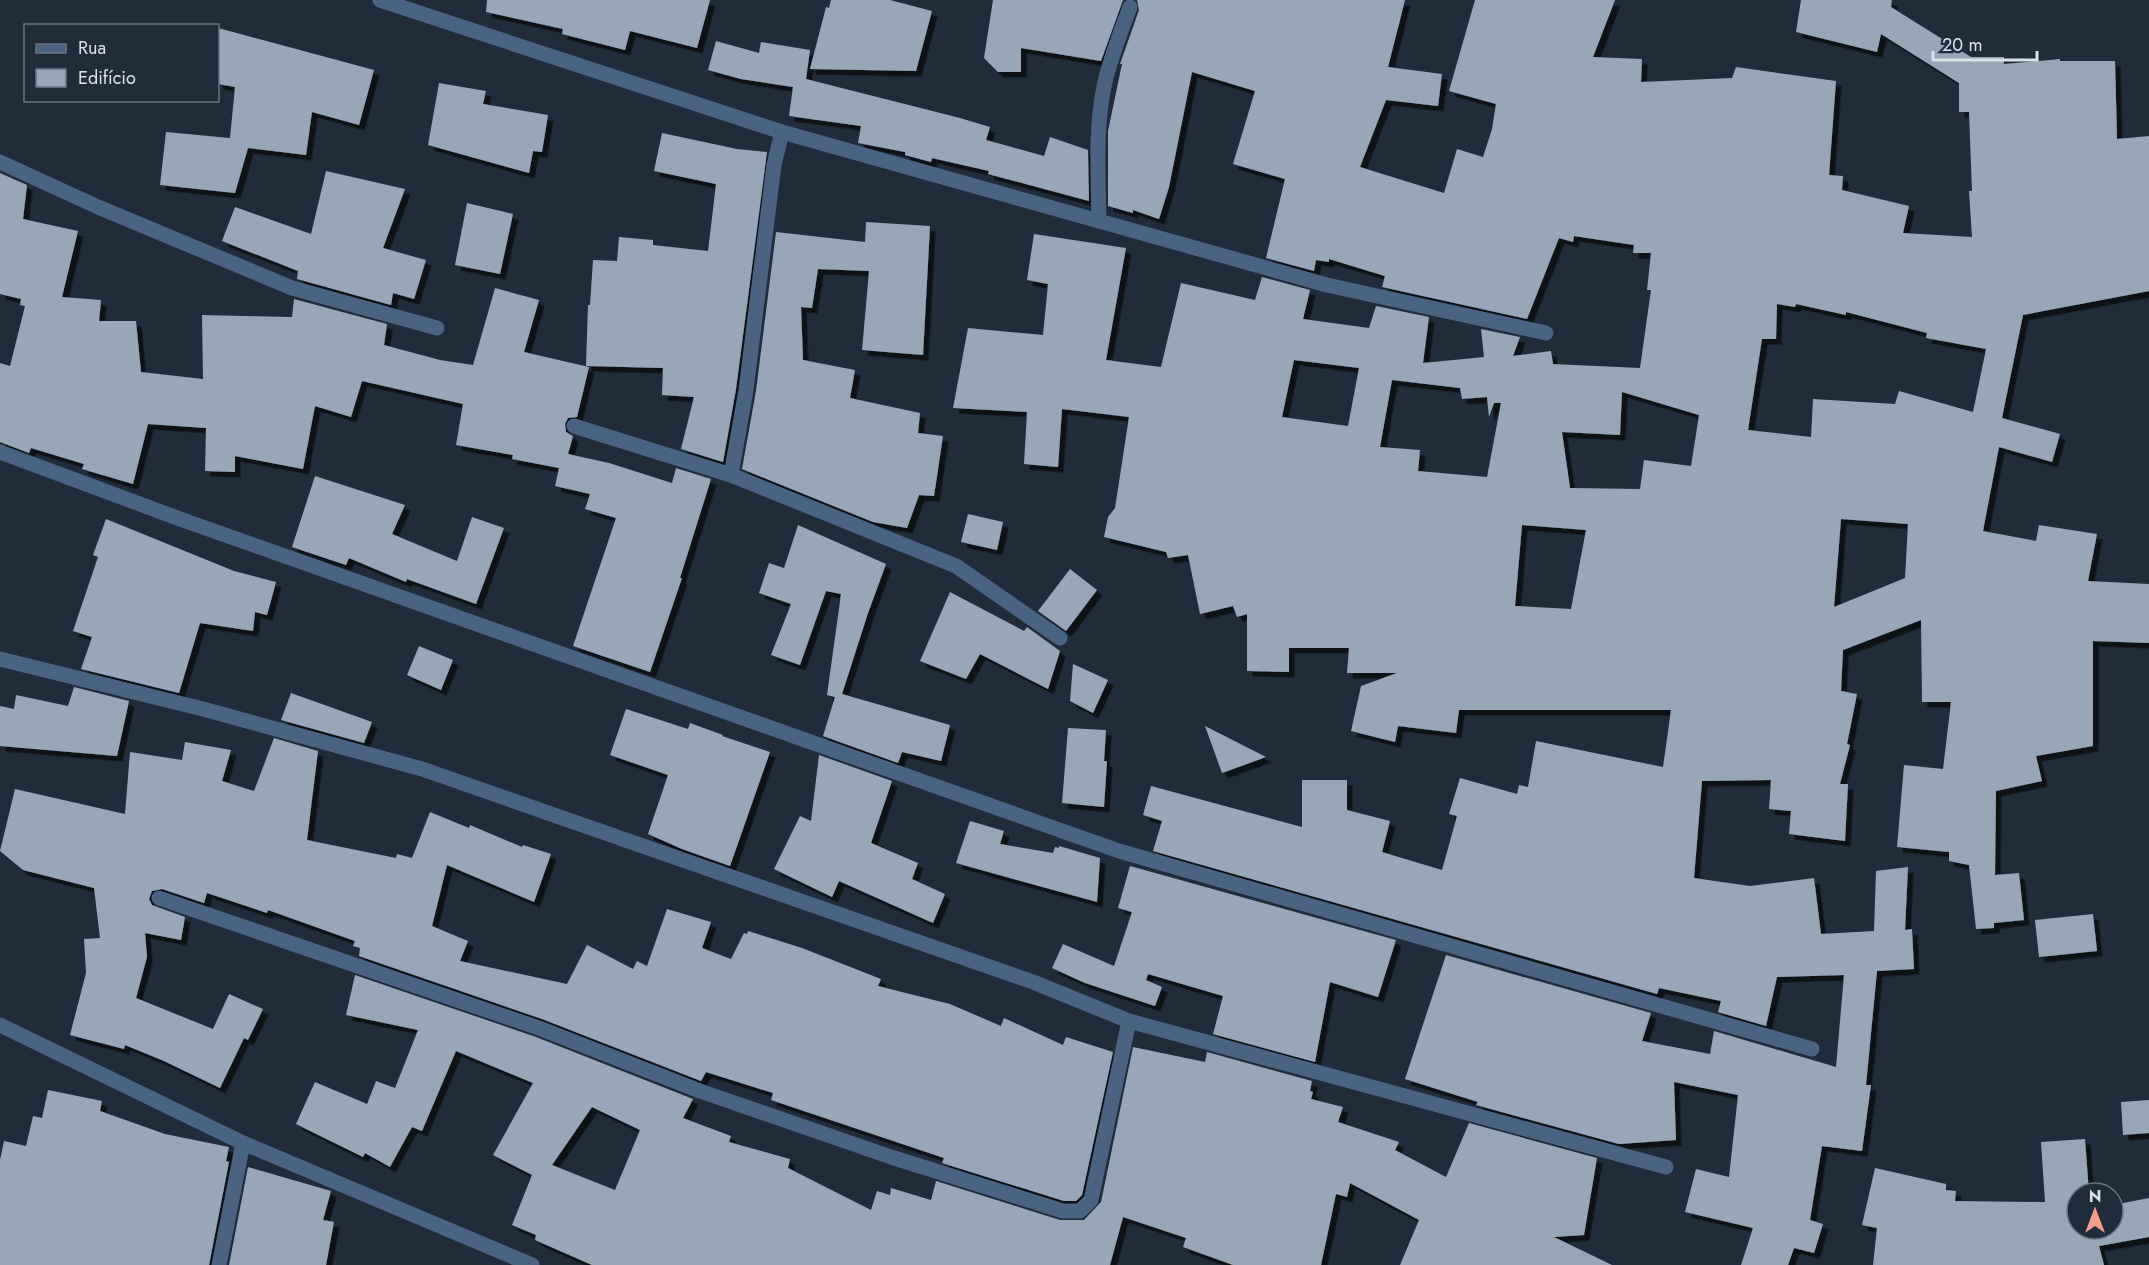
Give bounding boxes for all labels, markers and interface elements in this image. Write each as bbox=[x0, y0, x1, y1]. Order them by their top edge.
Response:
legend bbox=[24, 24, 219, 102]
scale bar bbox=[1933, 24, 2036, 62]
text: 20 m bbox=[1942, 32, 1982, 58]
text: Rua bbox=[78, 35, 106, 61]
text: Edifício bbox=[78, 65, 136, 91]
north arrow bbox=[2065, 1181, 2125, 1241]
text: N bbox=[2089, 1185, 2101, 1208]

